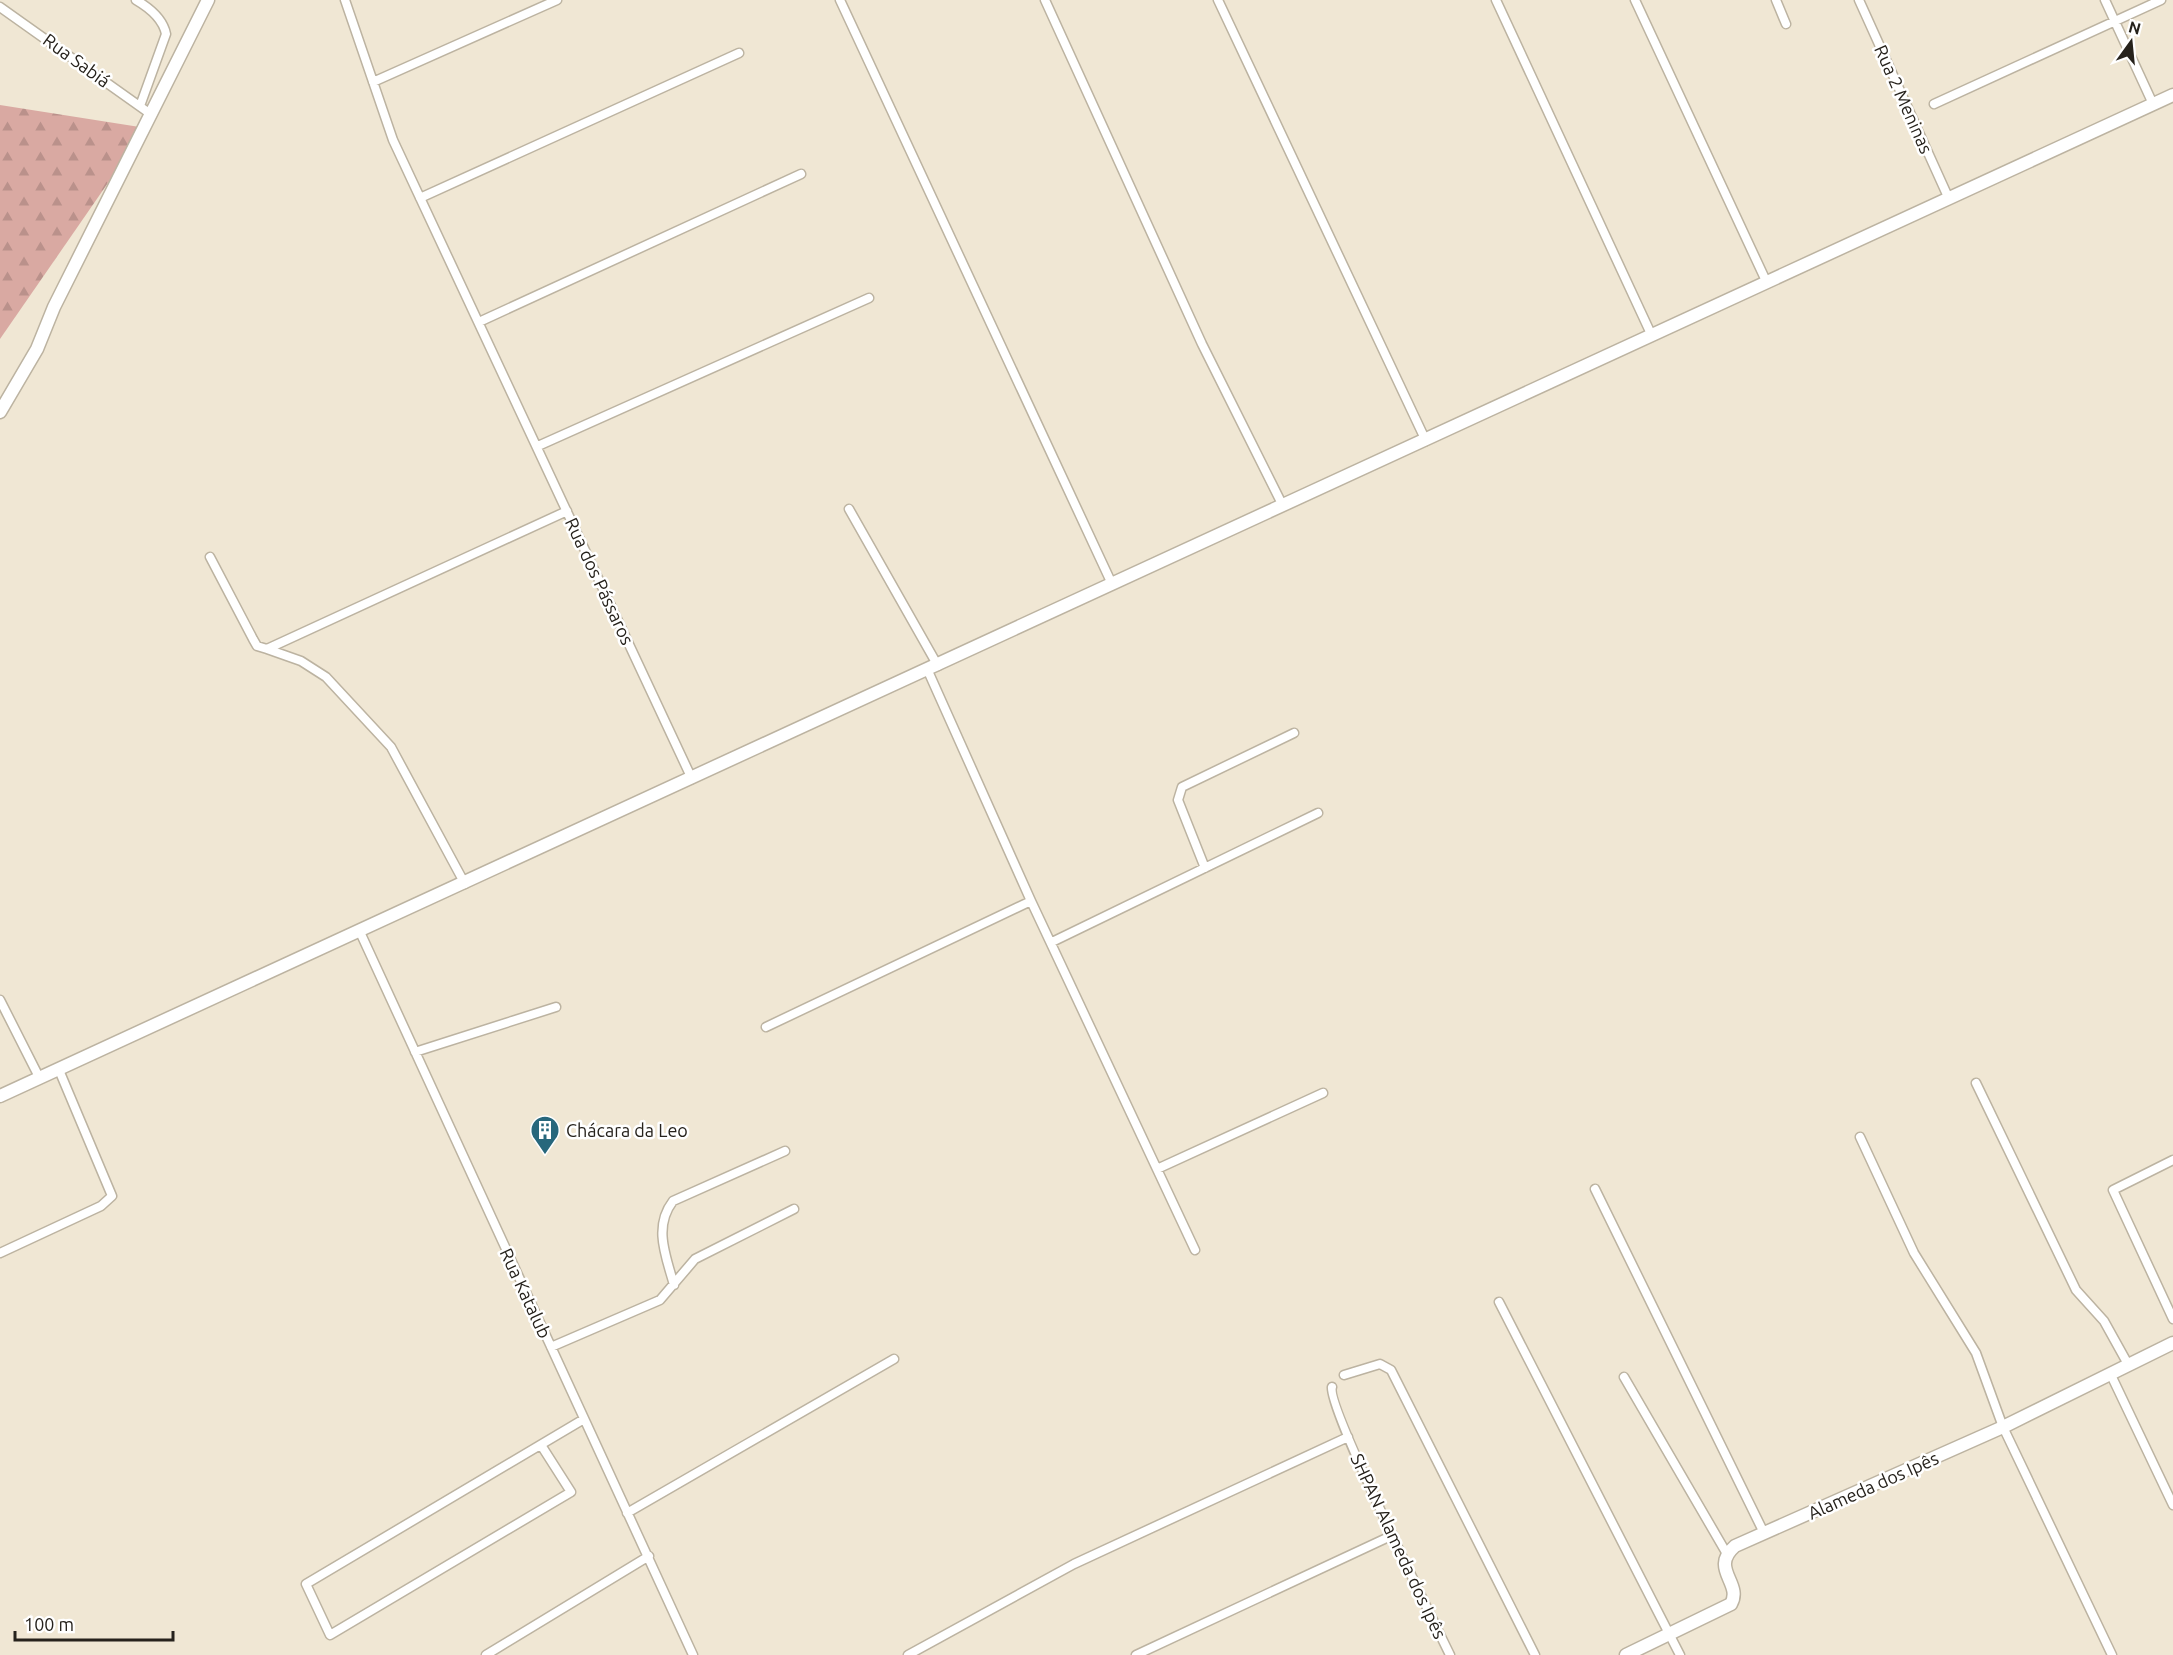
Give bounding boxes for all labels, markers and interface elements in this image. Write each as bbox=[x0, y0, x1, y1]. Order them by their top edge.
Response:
north arrow bbox=[2101, 12, 2161, 72]
text: N bbox=[2127, 17, 2143, 38]
street label: Rua Sabiá bbox=[40, 29, 114, 91]
street label: Rua 2 Meninas bbox=[1871, 42, 1937, 157]
street label: Rua dos Pássaros bbox=[562, 514, 638, 648]
building icon: Chácara da Leo bbox=[529, 1114, 561, 1156]
place label: Chácara da Leo bbox=[566, 1120, 688, 1140]
street label: Rua Katalub bbox=[496, 1245, 556, 1341]
street label: Alameda dos Ipês bbox=[1805, 1447, 1942, 1523]
street label: SHPAN Alameda dos Ipês bbox=[1347, 1450, 1451, 1642]
scale bar bbox=[15, 1604, 172, 1642]
text: 100 m bbox=[24, 1614, 74, 1634]

